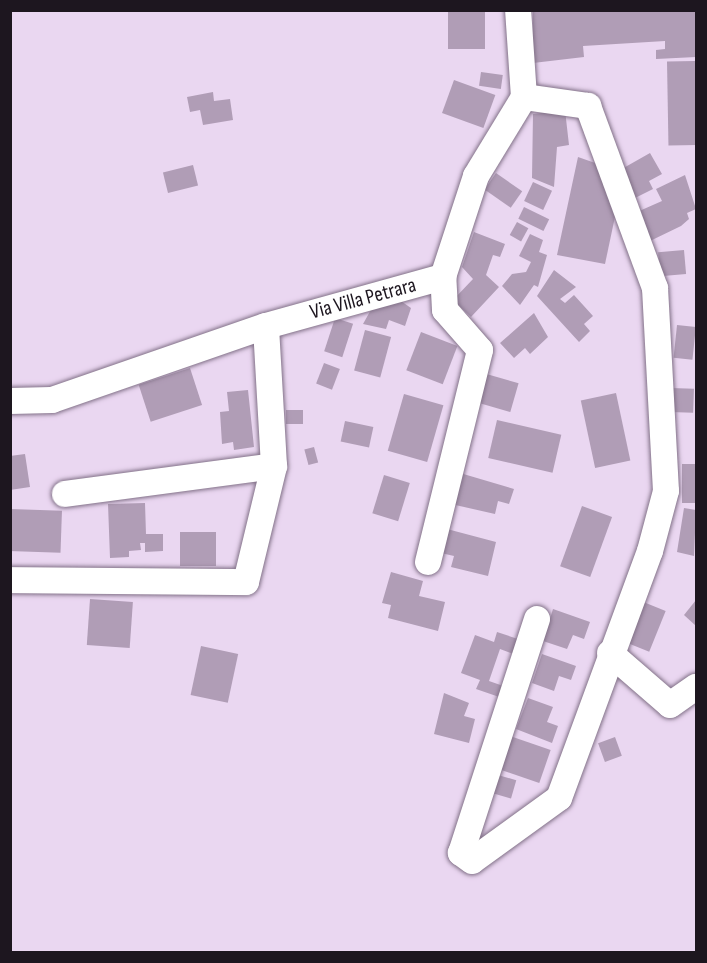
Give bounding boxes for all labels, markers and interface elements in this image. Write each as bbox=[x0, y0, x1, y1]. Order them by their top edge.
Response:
street label: Via Villa Petrara bbox=[307, 273, 419, 325]

